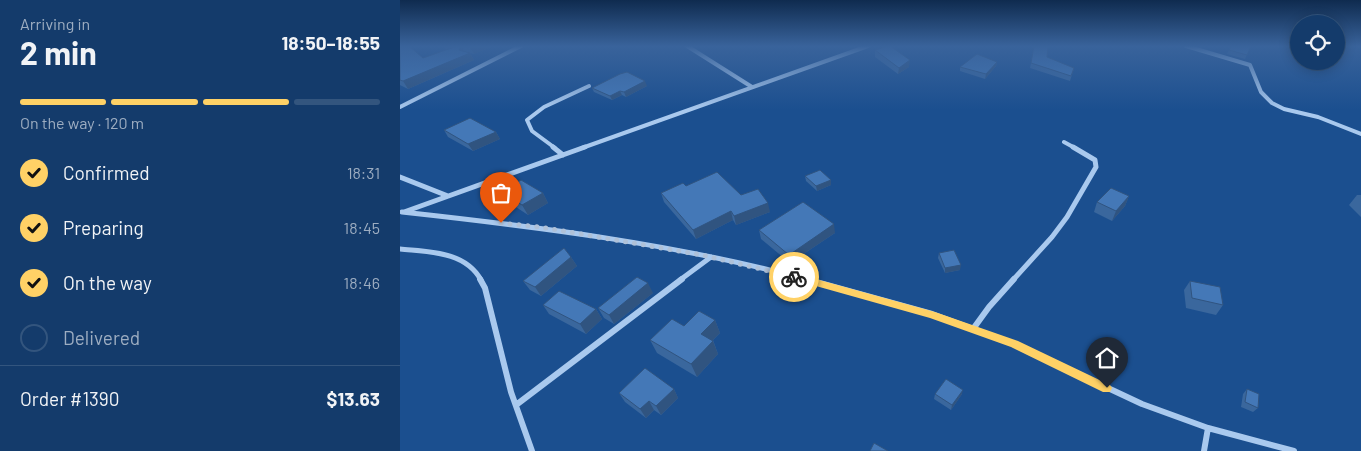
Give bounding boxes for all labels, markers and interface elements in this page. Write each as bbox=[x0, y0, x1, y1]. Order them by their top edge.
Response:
text: Arriving in bbox=[20, 14, 90, 33]
map controls bbox=[1290, 15, 1345, 70]
button: locate bbox=[1290, 15, 1345, 70]
text: 18:50–18:55 bbox=[282, 31, 380, 54]
text: 2 min bbox=[20, 33, 97, 71]
text: On the way · 120 m bbox=[20, 113, 144, 132]
icon: check bbox=[20, 159, 48, 187]
text: Confirmed bbox=[63, 161, 150, 184]
text: 18:31 bbox=[347, 163, 380, 182]
pin bbox=[480, 172, 522, 223]
icon: bag bbox=[487, 179, 515, 207]
icon: check bbox=[20, 214, 48, 242]
text: Preparing bbox=[63, 216, 144, 239]
text: 18:45 bbox=[344, 218, 380, 237]
courier bbox=[769, 252, 819, 302]
icon: bike bbox=[780, 263, 808, 291]
icon: check bbox=[20, 269, 48, 297]
text: On the way bbox=[63, 271, 152, 294]
text: 18:46 bbox=[344, 273, 380, 292]
text: Delivered bbox=[63, 326, 140, 349]
pin bbox=[1086, 337, 1128, 388]
icon: home bbox=[1093, 344, 1121, 372]
text: Order #1390 bbox=[20, 387, 119, 410]
text: $13.63 bbox=[327, 387, 380, 410]

